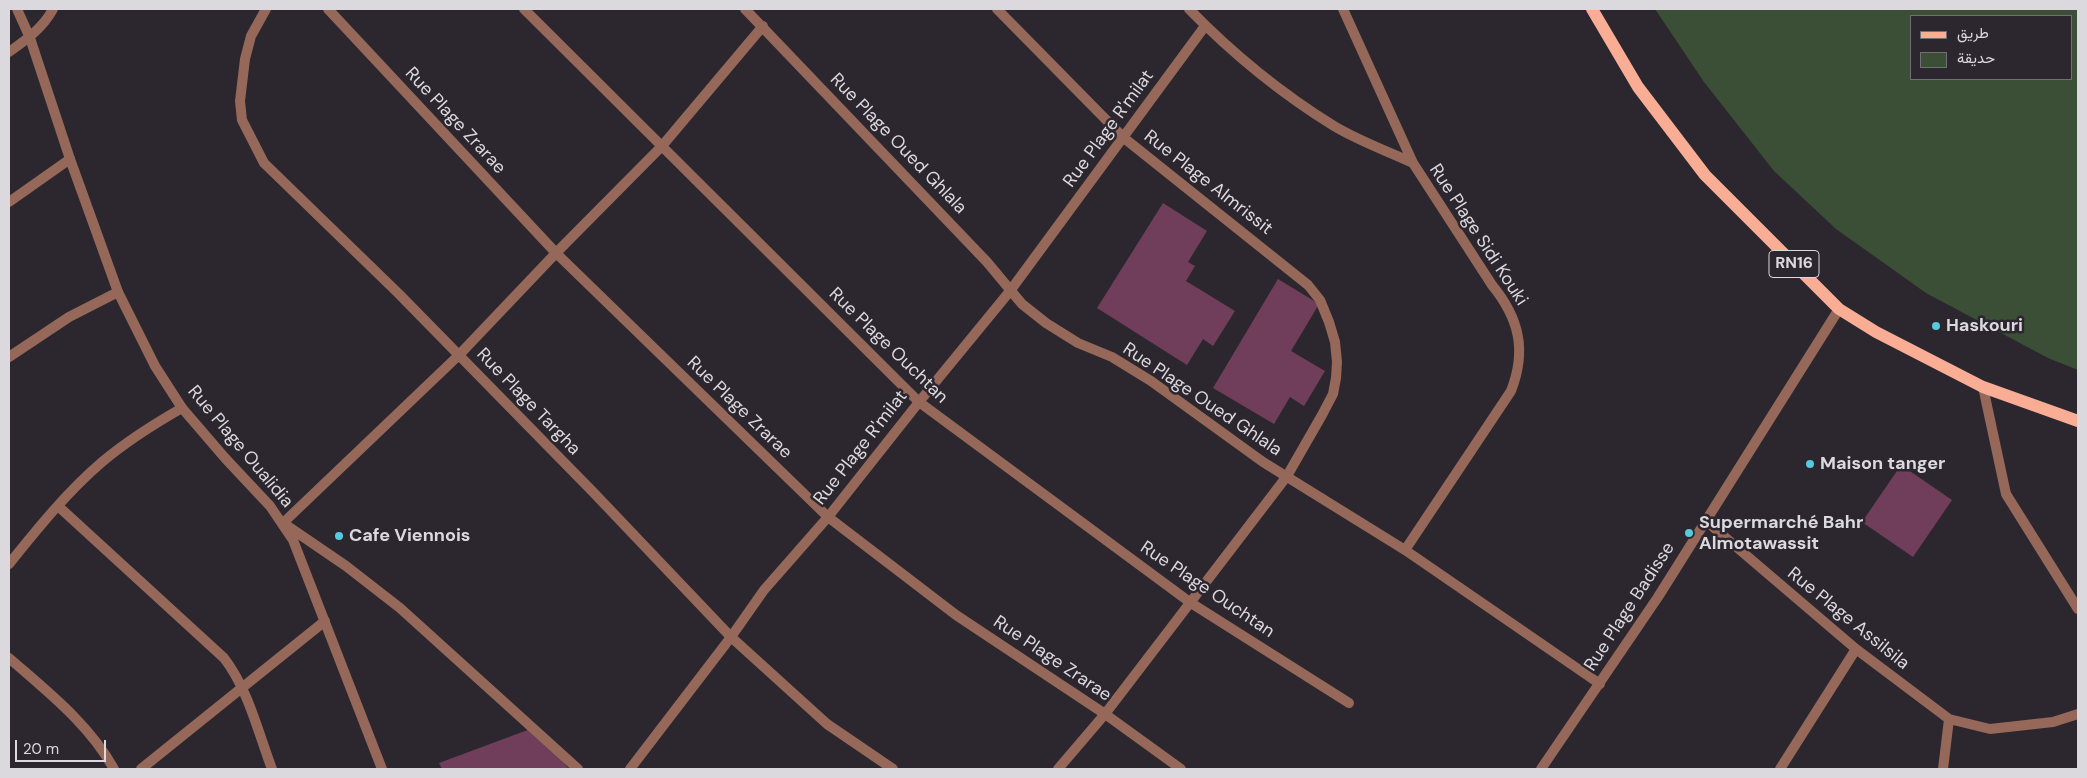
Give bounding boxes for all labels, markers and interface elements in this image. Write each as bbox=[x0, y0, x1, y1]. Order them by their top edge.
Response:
legend bbox=[1910, 15, 2072, 80]
text: طريق bbox=[1957, 23, 1989, 43]
text: حديقة bbox=[1957, 48, 1995, 68]
street label: Rue Plage Zrarae bbox=[400, 63, 510, 179]
street label: Rue Plage R'milat bbox=[1059, 66, 1159, 192]
street label: Rue Plage Oued Ghlala bbox=[825, 69, 971, 219]
street label: Rue Plage Almrissit bbox=[1139, 126, 1277, 240]
street label: Rue Plage Sidi Kouki bbox=[1424, 160, 1532, 310]
road number: RN16 bbox=[1769, 250, 1819, 278]
street label: Rue Plage Ouchtan bbox=[824, 284, 952, 408]
place label: Haskouri bbox=[1946, 315, 2023, 337]
marker: Haskouri bbox=[1930, 320, 1942, 332]
street label: Rue Plage Oued Ghlala bbox=[1118, 339, 1286, 461]
street label: Rue Plage Targha bbox=[472, 344, 584, 460]
street label: Rue Plage Zrarae bbox=[682, 352, 796, 464]
street label: Rue Plage Oualidia bbox=[183, 382, 297, 512]
street label: Rue Plage R'milat bbox=[810, 386, 912, 510]
place label: Maison tanger bbox=[1820, 453, 1945, 475]
marker: Maison tanger bbox=[1804, 458, 1816, 470]
place label: Supermarché Bahr Almotawassit bbox=[1699, 512, 1863, 554]
place label: Cafe Viennois bbox=[349, 525, 470, 547]
marker: Supermarché Bahr Almotawassit bbox=[1683, 527, 1695, 539]
marker: Cafe Viennois bbox=[333, 530, 345, 542]
street label: Rue Plage Ouchtan bbox=[1136, 537, 1278, 643]
street label: Rue Plage Badisse bbox=[1580, 538, 1680, 676]
street label: Rue Plage Assilsila bbox=[1783, 563, 1913, 675]
street label: Rue Plage Zrarae bbox=[989, 612, 1115, 706]
scale bar bbox=[18, 730, 109, 762]
text: 20 m bbox=[23, 739, 59, 759]

